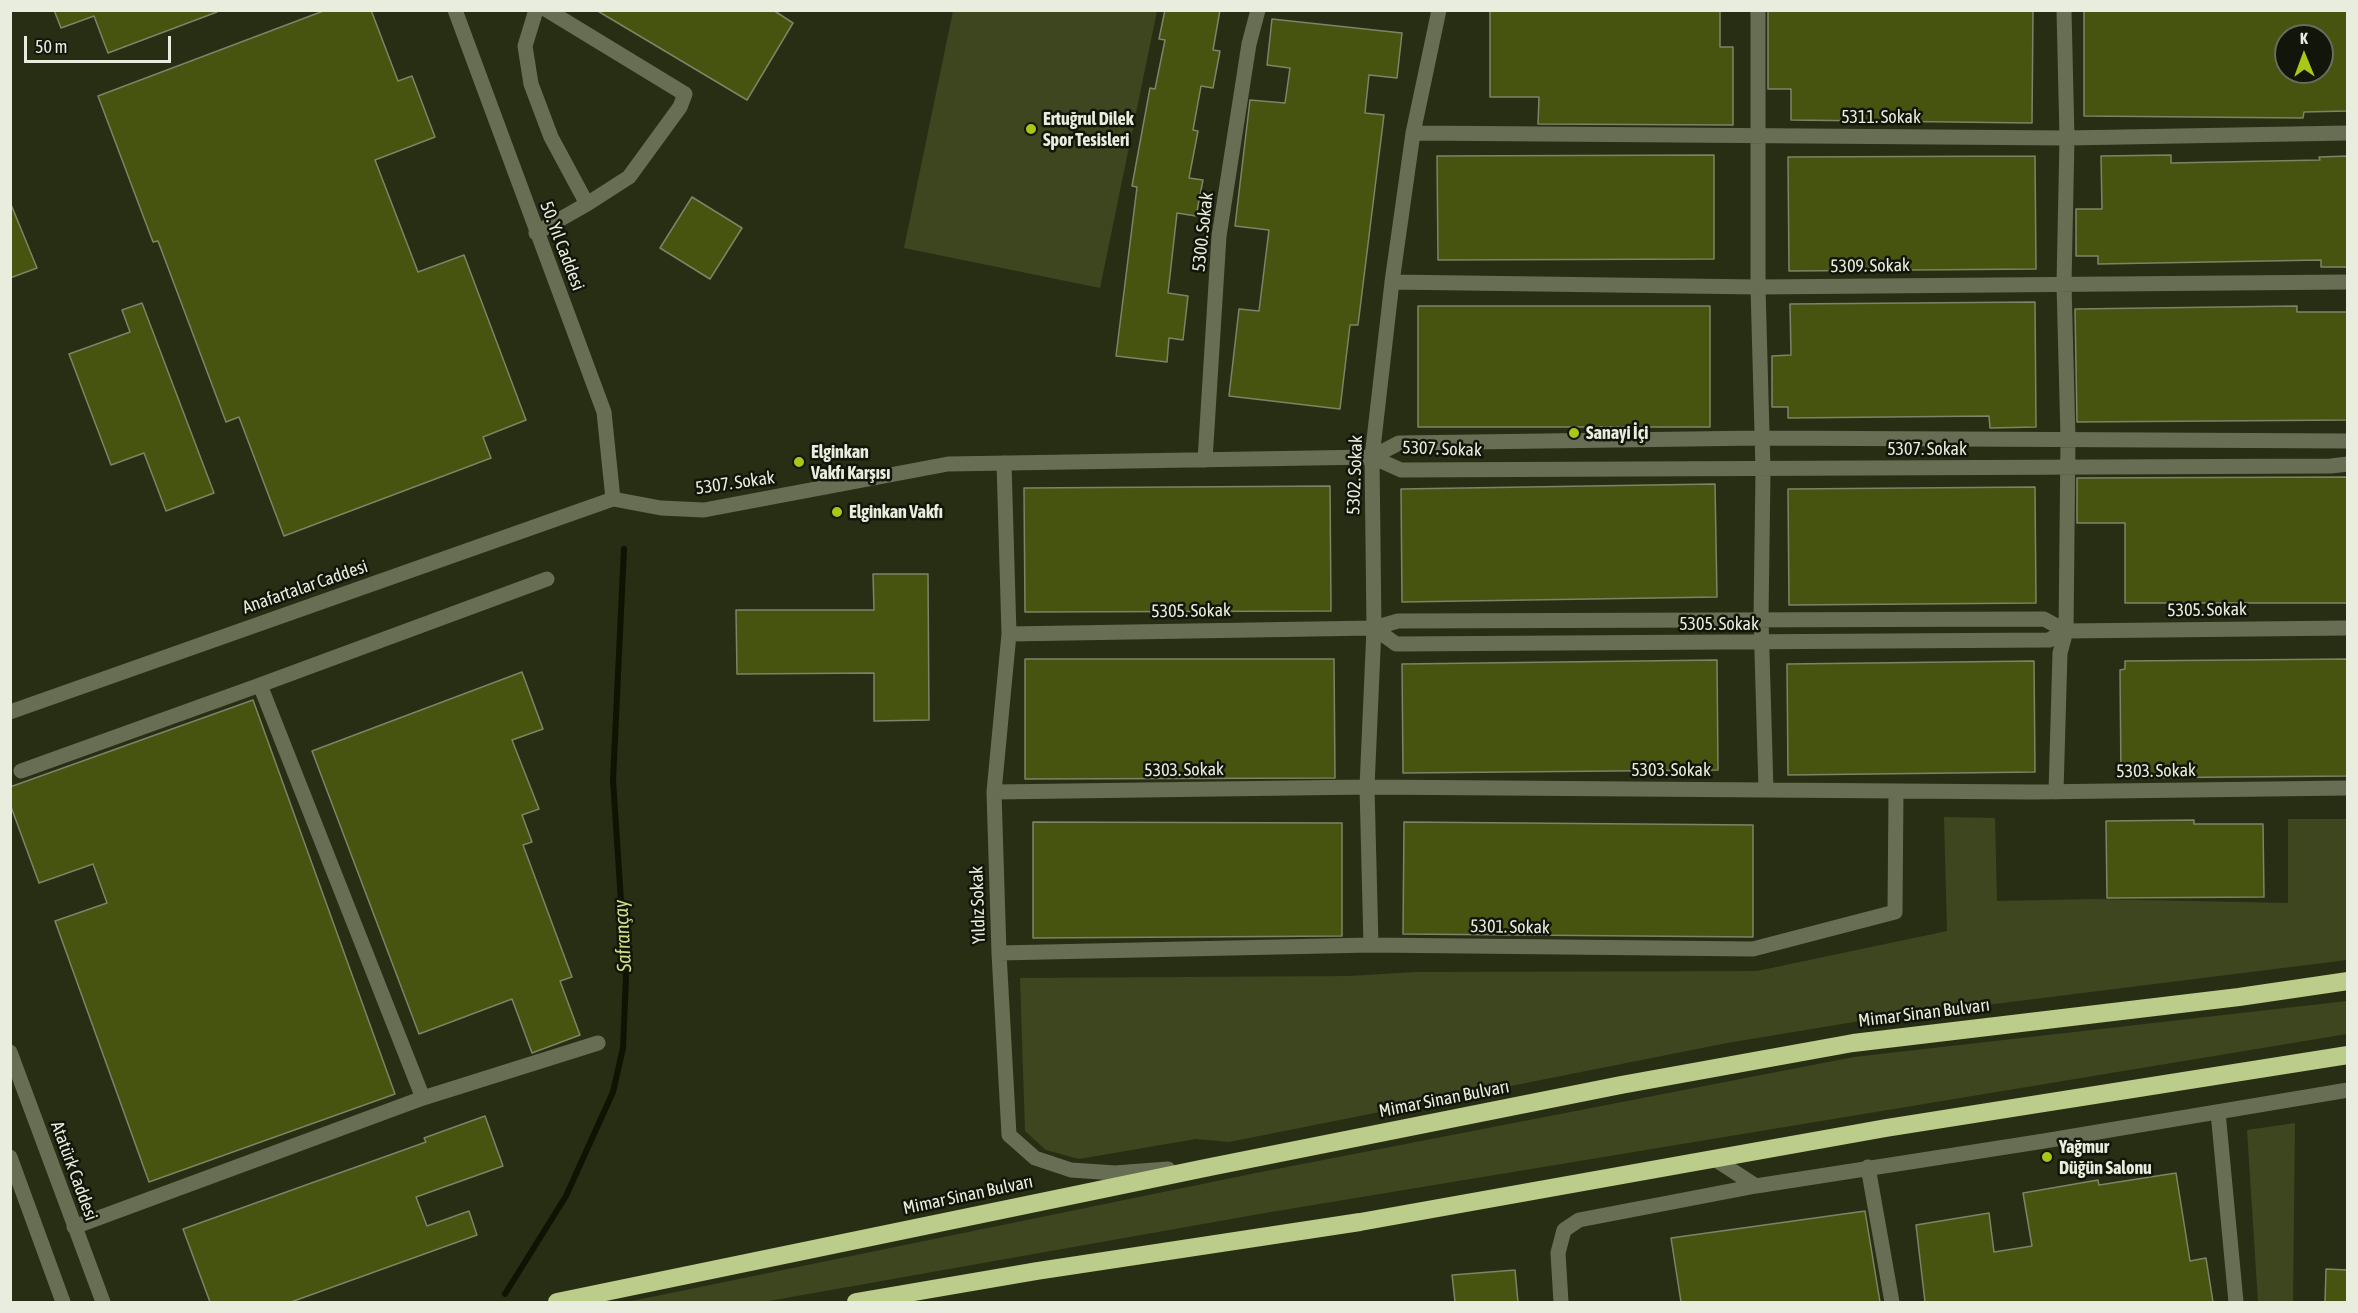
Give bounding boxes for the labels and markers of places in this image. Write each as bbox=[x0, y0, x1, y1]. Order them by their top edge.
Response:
place label: Ertuğrul Dilek Spor Tesisleri bbox=[1043, 108, 1134, 150]
marker: Ertuğrul Dilek Spor Tesisleri bbox=[1024, 122, 1038, 136]
place label: Sanayi İçi bbox=[1586, 422, 1648, 444]
marker: Sanayi İçi bbox=[1567, 426, 1581, 440]
place label: Elginkan Vakfı Karşısı bbox=[811, 441, 890, 484]
marker: Elginkan Vakfı Karşısı bbox=[792, 455, 806, 469]
place label: Elginkan Vakfı bbox=[849, 501, 943, 523]
marker: Elginkan Vakfı bbox=[830, 505, 844, 519]
place label: Yağmur Düğün Salonu bbox=[2059, 1136, 2152, 1178]
marker: Yağmur Düğün Salonu bbox=[2040, 1150, 2054, 1164]

